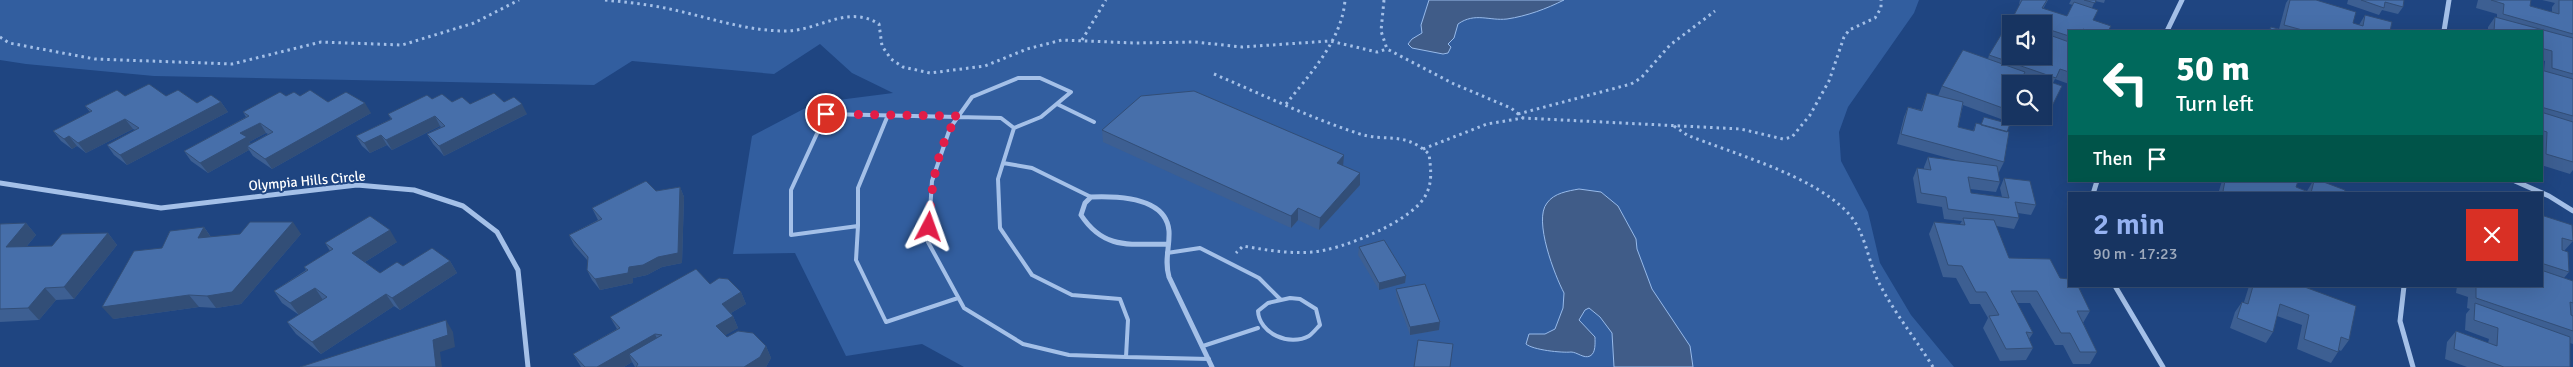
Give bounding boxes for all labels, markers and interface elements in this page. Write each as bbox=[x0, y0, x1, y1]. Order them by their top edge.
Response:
map controls bbox=[2002, 15, 2052, 125]
button: sound bbox=[2002, 15, 2052, 65]
text: 50 m bbox=[2176, 47, 2250, 90]
icon: left bbox=[2093, 50, 2158, 115]
button: search bbox=[2002, 75, 2052, 125]
text: Turn left bbox=[2176, 90, 2254, 117]
pin bbox=[805, 93, 847, 135]
icon: arrive bbox=[812, 100, 840, 128]
icon: arrive bbox=[2143, 145, 2171, 173]
text: Then bbox=[2093, 147, 2133, 171]
street label: Olympia Hills Circle bbox=[248, 167, 366, 195]
position arrow bbox=[902, 200, 954, 252]
text: 2 min bbox=[2093, 206, 2165, 243]
button: close bbox=[2466, 209, 2518, 261]
text: 90 m · 17:23 bbox=[2093, 244, 2177, 264]

